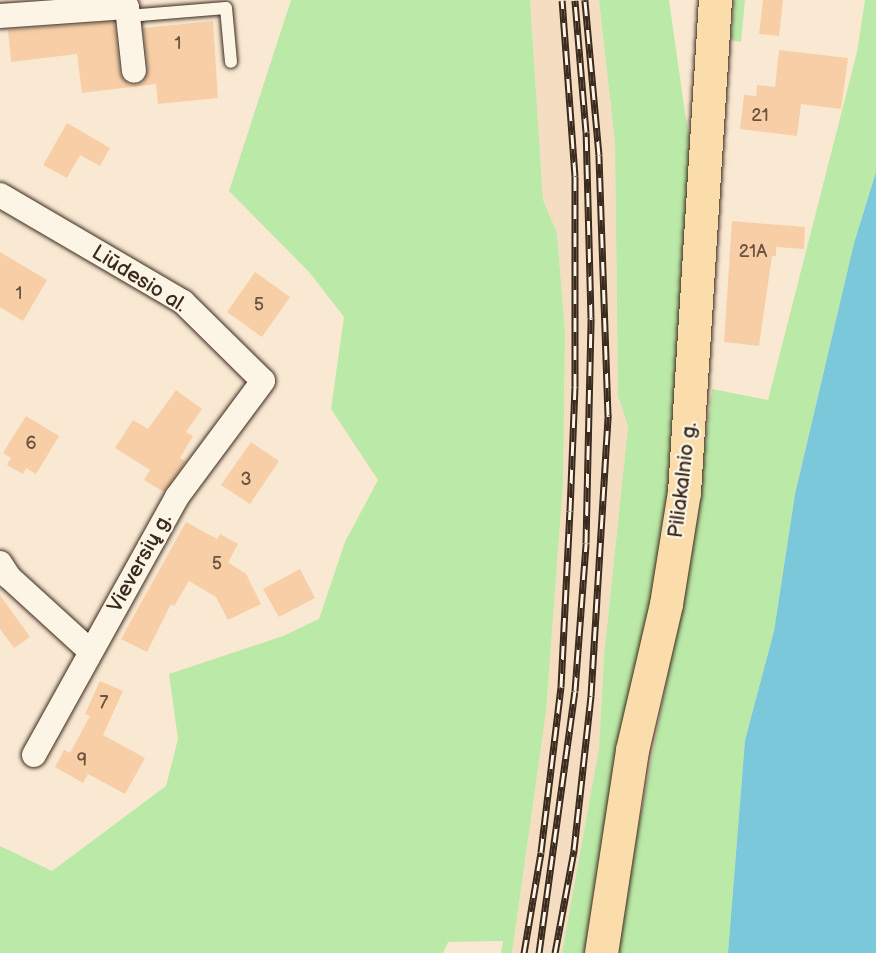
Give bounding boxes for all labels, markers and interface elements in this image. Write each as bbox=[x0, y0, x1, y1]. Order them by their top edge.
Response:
house number: 1 bbox=[175, 33, 181, 55]
house number: 21 bbox=[751, 105, 769, 127]
street label: Liūdesio al. bbox=[87, 240, 191, 318]
house number: 21A bbox=[739, 241, 767, 263]
house number: 1 bbox=[16, 283, 22, 305]
house number: 5 bbox=[254, 294, 264, 316]
street label: Piliakalnio g. bbox=[663, 421, 703, 539]
house number: 6 bbox=[26, 433, 36, 455]
house number: 3 bbox=[240, 469, 252, 491]
street label: Vieversių g. bbox=[102, 509, 178, 617]
house number: 5 bbox=[212, 553, 222, 575]
house number: 7 bbox=[100, 692, 108, 714]
house number: 9 bbox=[77, 750, 87, 772]

